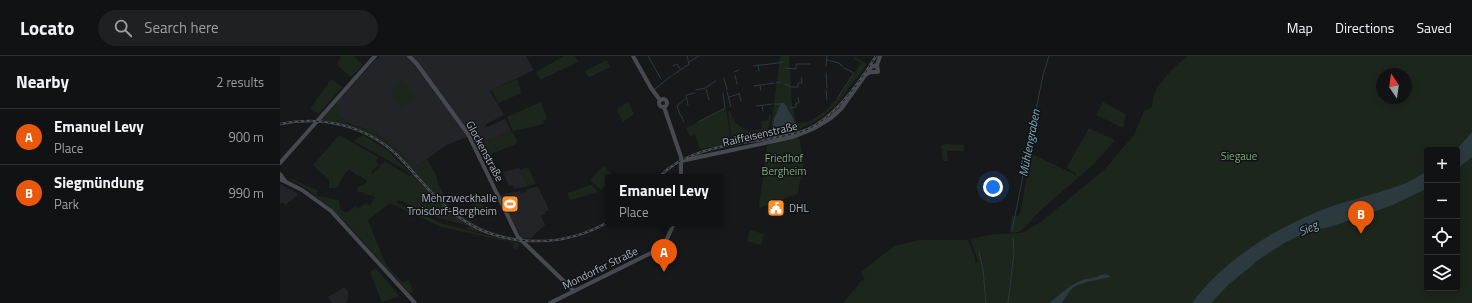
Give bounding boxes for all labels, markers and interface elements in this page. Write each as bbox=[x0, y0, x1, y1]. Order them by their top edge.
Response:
search box bbox=[98, 10, 378, 46]
text: Locato bbox=[20, 13, 74, 42]
text: Search here bbox=[144, 16, 219, 39]
icon: search bbox=[112, 17, 134, 39]
text: Map bbox=[1287, 17, 1313, 38]
text: Directions bbox=[1335, 17, 1394, 38]
text: Saved bbox=[1416, 17, 1452, 38]
north arrow bbox=[1376, 68, 1412, 104]
text: Nearby bbox=[16, 69, 69, 95]
text: 2 results bbox=[216, 72, 264, 92]
water label: Mühlengraben bbox=[1013, 107, 1045, 178]
text: Emanuel Levy bbox=[54, 115, 144, 138]
street label: Raiffeisenstraße bbox=[721, 117, 800, 150]
street label: Glockenstraße bbox=[462, 118, 508, 185]
text: A bbox=[25, 127, 33, 147]
text: 900 m bbox=[228, 127, 264, 147]
text: Place bbox=[54, 138, 83, 158]
map controls bbox=[1424, 147, 1460, 291]
button: + bbox=[1424, 147, 1460, 183]
park label: Siegaue bbox=[1221, 148, 1258, 164]
park label: Friedhof Bergheim bbox=[762, 150, 806, 179]
text: Siegmündung bbox=[54, 171, 144, 194]
popup bbox=[605, 174, 723, 226]
your location bbox=[983, 177, 1003, 197]
text: Emanuel Levy bbox=[619, 179, 709, 202]
text: B bbox=[25, 183, 33, 203]
text: 990 m bbox=[228, 183, 264, 203]
button: − bbox=[1424, 183, 1460, 219]
place label: Mehrzweckhalle Troisdorf-Bergheim bbox=[407, 190, 497, 219]
text: Park bbox=[54, 194, 79, 214]
sports icon: Mehrzweckhalle Troisdorf-Bergheim bbox=[500, 194, 520, 214]
public building icon: DHL bbox=[766, 198, 786, 218]
place label: DHL bbox=[789, 200, 810, 216]
pin: B bbox=[1348, 201, 1374, 234]
text: Place bbox=[619, 202, 649, 222]
water label: Sieg bbox=[1295, 215, 1322, 241]
button: locate bbox=[1424, 219, 1460, 255]
pin: A bbox=[651, 239, 677, 272]
street label: Mondorfer Straße bbox=[559, 243, 641, 293]
button: layers bbox=[1424, 255, 1460, 291]

